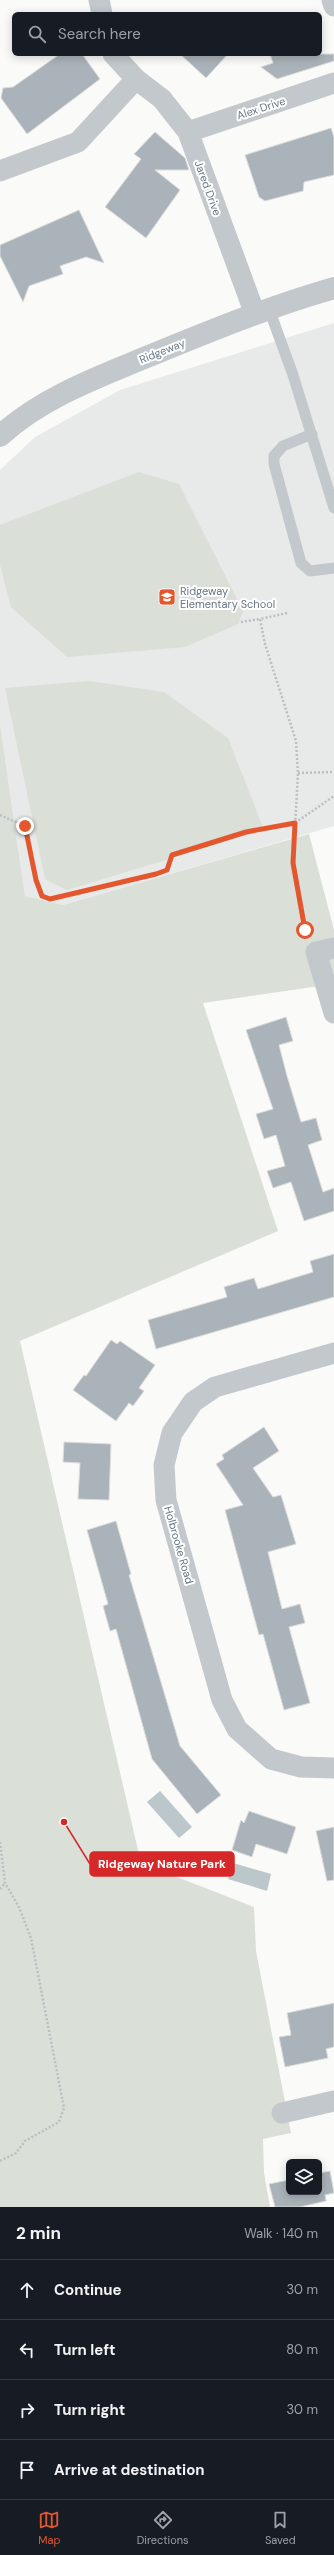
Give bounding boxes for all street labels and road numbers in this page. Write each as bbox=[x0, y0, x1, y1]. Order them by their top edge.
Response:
street label: Alex Drive bbox=[235, 94, 287, 122]
street label: Jared Drive bbox=[192, 159, 224, 217]
street label: Ridgeway bbox=[137, 335, 187, 367]
street label: Holbrooke Road bbox=[161, 1505, 197, 1586]

